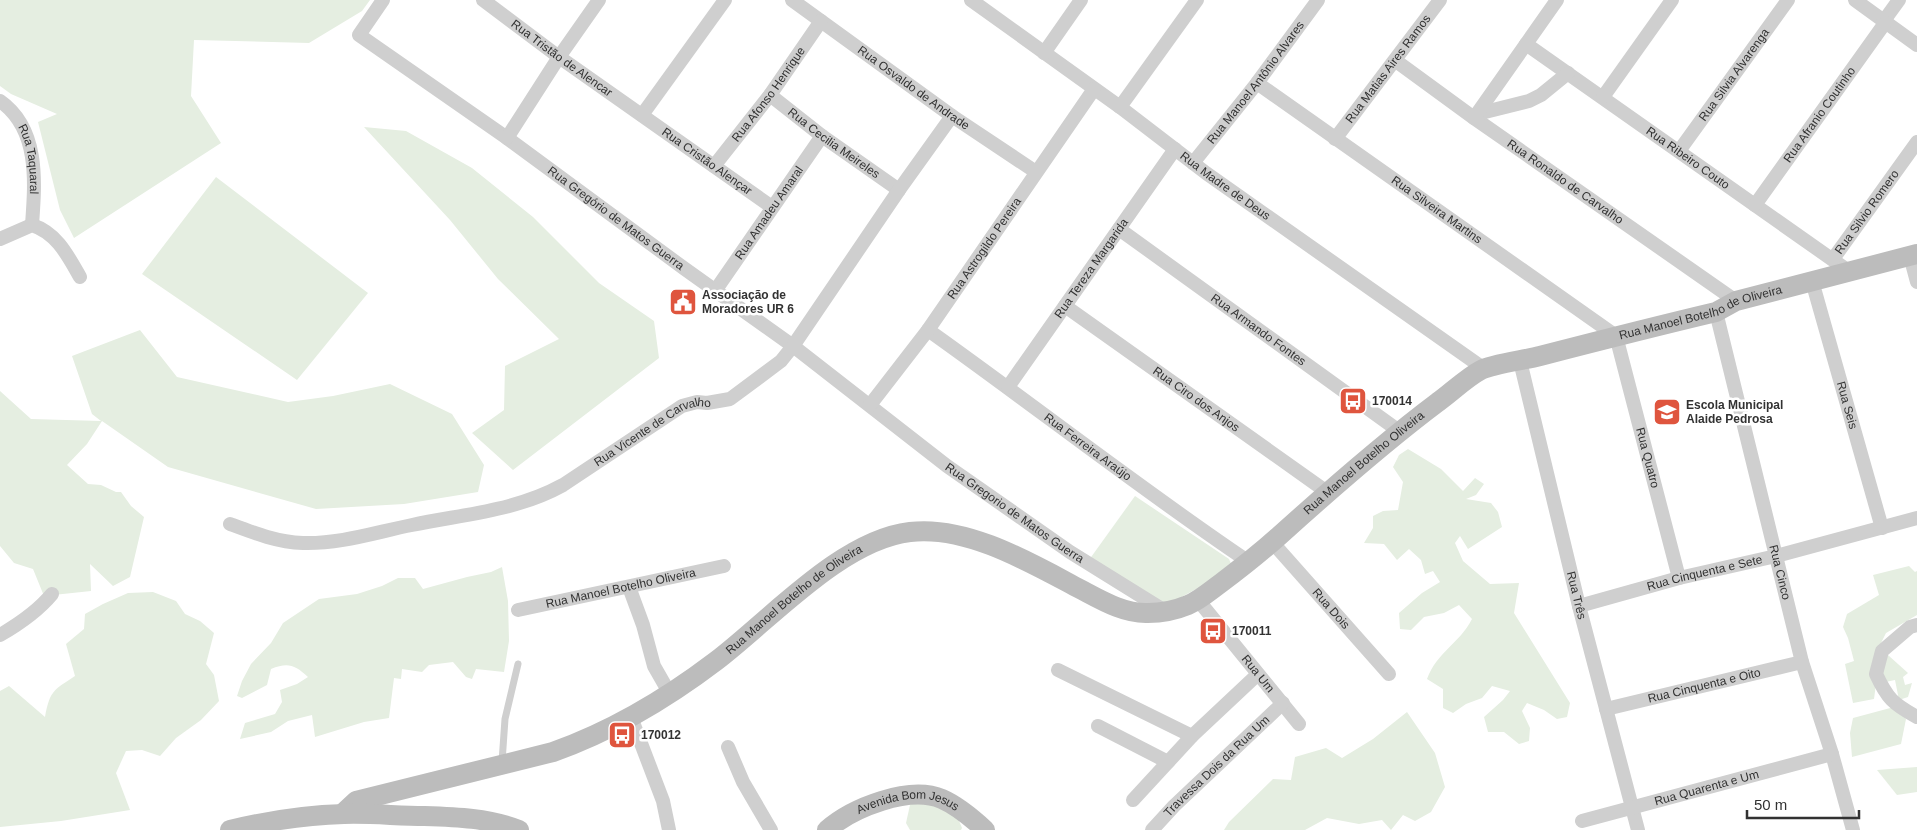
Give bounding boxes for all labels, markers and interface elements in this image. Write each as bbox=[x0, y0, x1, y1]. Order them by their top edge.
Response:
street label: Rua Matias Aires Ramos bbox=[1343, 12, 1433, 126]
street label: Rua Tristão de Alencar bbox=[509, 17, 615, 99]
street label: Rua Manoel Antônio Alvares bbox=[1204, 18, 1307, 147]
street label: Rua Silvia Alvarenga bbox=[1696, 25, 1772, 124]
street label: Rua Osvaldo de Andrade bbox=[855, 43, 972, 133]
street label: Rua Afonso Henrique bbox=[729, 44, 808, 145]
street label: Rua Afranio Coutinho bbox=[1781, 64, 1859, 165]
street label: Rua Cecilia Meireles bbox=[785, 105, 882, 181]
street label: Rua Taquaral bbox=[15, 122, 41, 194]
street label: Rua Ribeiro Couto bbox=[1643, 124, 1733, 192]
street label: Rua Cristão Alençar bbox=[659, 125, 755, 198]
street label: Rua Ronaldo de Carvalho bbox=[1505, 136, 1626, 227]
street label: Rua Madre de Deus bbox=[1177, 149, 1273, 223]
street label: Rua Gregório de Matos Guerra bbox=[545, 163, 687, 273]
street label: Rua Amadeu Amaral bbox=[732, 163, 806, 262]
street label: Rua Silvio Romero bbox=[1832, 167, 1902, 257]
street label: Rua Silveira Martins bbox=[1389, 173, 1485, 246]
street label: Rua Astrogildo Pereira bbox=[944, 195, 1024, 302]
street label: Rua Tereza Margarida bbox=[1051, 215, 1131, 321]
street label: Rua Manoel Botelho de Oliveira bbox=[1618, 282, 1784, 343]
public building icon: Associação de Moradores UR 6 bbox=[668, 287, 698, 317]
place label: Associação de Moradores UR 6 bbox=[702, 288, 794, 316]
street label: Rua Armando Fontes bbox=[1208, 291, 1309, 369]
street label: Rua Ciro dos Anjos bbox=[1150, 364, 1242, 435]
street label: Rua Seis bbox=[1834, 380, 1861, 430]
bus stop icon: 170014 bbox=[1338, 386, 1368, 416]
place label: 170014 bbox=[1372, 394, 1412, 408]
street label: Rua Vicente de Carvalho bbox=[591, 395, 712, 469]
school or university icon: Escola Municipal Alaide Pedrosa bbox=[1652, 397, 1682, 427]
place label: Escola Municipal Alaide Pedrosa bbox=[1686, 398, 1783, 426]
street label: Rua Manoel Botelho Oliveira bbox=[1301, 408, 1427, 518]
street label: Rua Ferreira Araújo bbox=[1041, 410, 1134, 484]
street label: Rua Quatro bbox=[1633, 426, 1662, 490]
street label: Rua Gregorio de Matos Guerra bbox=[943, 460, 1087, 566]
street label: Rua Manoel Botelho de Oliveira bbox=[723, 542, 865, 657]
street label: Rua Cinco bbox=[1766, 543, 1794, 601]
street label: Rua Cinquenta e Sete bbox=[1645, 552, 1764, 594]
street label: Rua Manoel Botelho Oliveira bbox=[544, 565, 697, 611]
street label: Rua Três bbox=[1564, 570, 1589, 621]
street label: Rua Dois bbox=[1309, 585, 1353, 632]
bus stop icon: 170011 bbox=[1198, 616, 1228, 646]
place label: 170011 bbox=[1232, 624, 1272, 638]
street label: Rua Um bbox=[1239, 652, 1277, 695]
street label: Rua Cinquenta e Oito bbox=[1646, 665, 1762, 706]
street label: Travessa Dois da Rua Um bbox=[1161, 713, 1272, 819]
bus stop icon: 170012 bbox=[607, 720, 637, 750]
place label: 170012 bbox=[641, 728, 681, 742]
street label: Rua Quarenta e Um bbox=[1653, 767, 1760, 808]
street label: Avenida Bom Jesus bbox=[854, 788, 962, 817]
scale bar bbox=[1747, 788, 1860, 820]
text: 50 m bbox=[1754, 796, 1787, 813]

